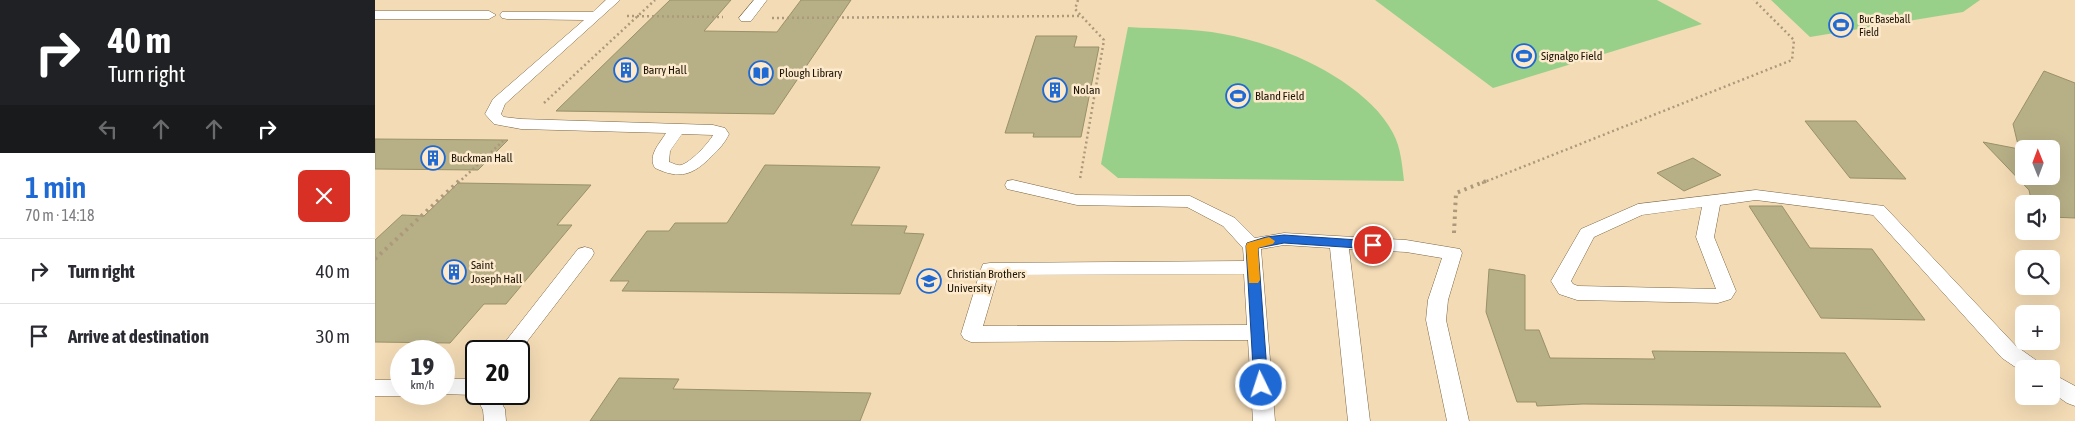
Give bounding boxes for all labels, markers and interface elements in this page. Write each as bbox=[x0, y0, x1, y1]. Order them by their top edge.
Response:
sports icon: Buc Baseball Field bbox=[1828, 12, 1854, 38]
place label: Buc Baseball Field bbox=[1859, 13, 1911, 38]
icon: right bbox=[25, 20, 90, 85]
text: 40 m bbox=[108, 20, 171, 60]
sports icon: Signalgo Field bbox=[1511, 43, 1537, 69]
place label: Signalgo Field bbox=[1541, 49, 1602, 63]
building icon: Barry Hall bbox=[613, 57, 639, 83]
library icon: Plough Library bbox=[748, 60, 774, 86]
text: Turn right bbox=[108, 61, 185, 87]
place label: Barry Hall bbox=[643, 63, 688, 77]
place label: Plough Library bbox=[779, 66, 843, 80]
building icon: Nolan bbox=[1042, 77, 1068, 103]
place label: Nolan bbox=[1073, 83, 1100, 97]
sports icon: Bland Field bbox=[1225, 83, 1251, 109]
place label: Bland Field bbox=[1255, 89, 1304, 103]
icon: left bbox=[94, 115, 122, 143]
icon: ahead bbox=[147, 115, 175, 143]
icon: ahead bbox=[200, 115, 228, 143]
icon: right bbox=[253, 115, 281, 143]
north arrow bbox=[2015, 140, 2060, 185]
map controls bbox=[2015, 140, 2060, 405]
building icon: Buckman Hall bbox=[420, 145, 446, 171]
place label: Buckman Hall bbox=[451, 151, 514, 165]
text: 1 min bbox=[25, 170, 86, 204]
button: close bbox=[298, 170, 350, 222]
button: sound bbox=[2015, 195, 2060, 240]
text: 70 m · 14:18 bbox=[25, 206, 95, 224]
pin bbox=[1352, 224, 1394, 266]
icon: arrive bbox=[1359, 231, 1387, 259]
button: search bbox=[2015, 250, 2060, 295]
icon: right bbox=[25, 257, 53, 285]
place label: Saint Joseph Hall bbox=[471, 258, 523, 286]
building icon: Saint Joseph Hall bbox=[441, 259, 467, 285]
text: Turn right bbox=[68, 260, 135, 282]
text: 40 m bbox=[316, 260, 350, 282]
place label: Christian Brothers University bbox=[947, 267, 1025, 295]
school or university icon: Christian Brothers University bbox=[916, 268, 942, 294]
button: + bbox=[2015, 305, 2060, 350]
icon: arrive bbox=[25, 322, 53, 350]
text: Arrive at destination bbox=[68, 325, 209, 347]
text: 30 m bbox=[316, 325, 350, 347]
speed limit sign: 20 bbox=[465, 340, 530, 405]
text: 19 bbox=[411, 352, 434, 380]
position arrow bbox=[1234, 358, 1286, 410]
button: − bbox=[2015, 360, 2060, 405]
text: km/h bbox=[411, 378, 434, 392]

